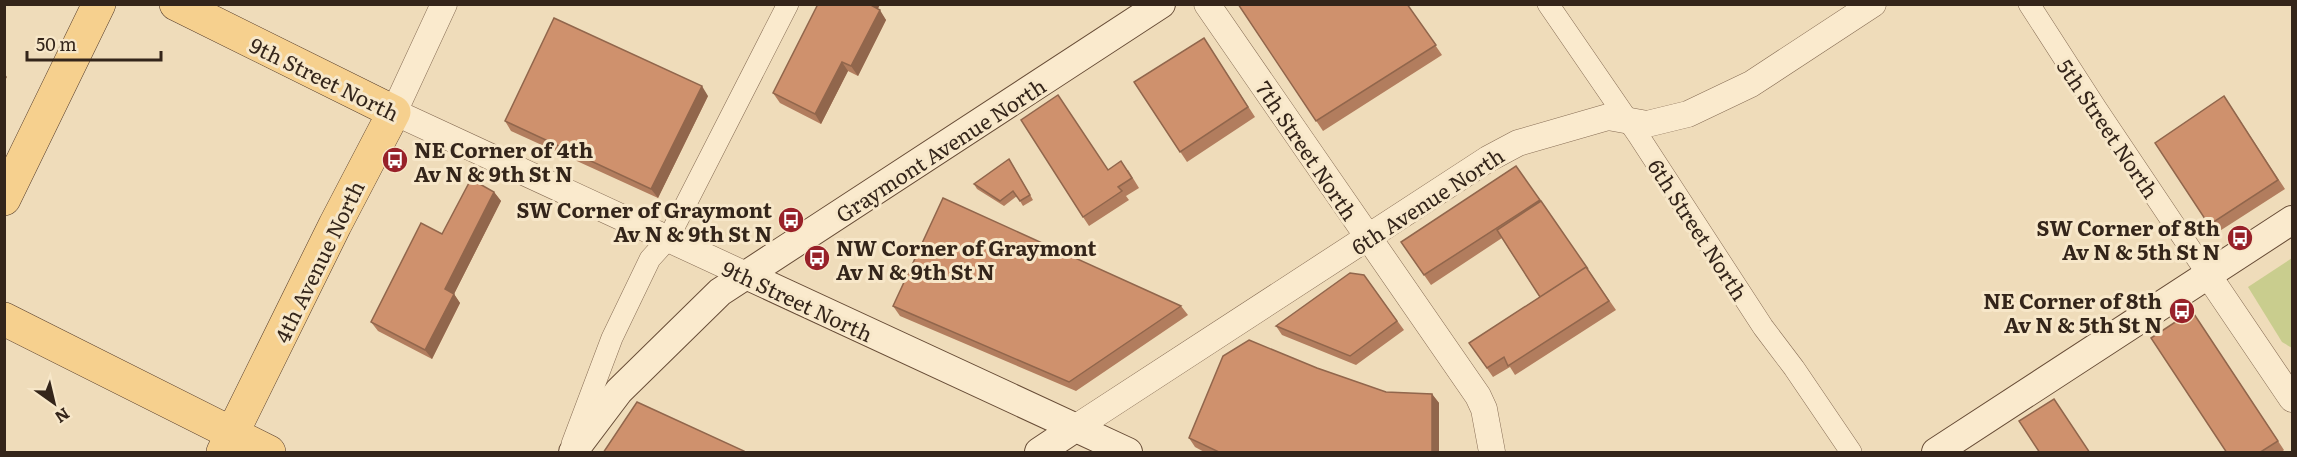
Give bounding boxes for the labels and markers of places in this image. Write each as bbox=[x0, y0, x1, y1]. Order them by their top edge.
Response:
place label: NE Corner of 4th Av N & 9th St N bbox=[414, 133, 593, 188]
bus stop icon: NE Corner of 4th Av N & 9th St N bbox=[380, 145, 410, 175]
place label: SW Corner of Graymont Av N & 9th St N bbox=[516, 193, 773, 248]
bus stop icon: SW Corner of Graymont Av N & 9th St N bbox=[776, 205, 806, 235]
place label: SW Corner of 8th Av N & 5th St N bbox=[2037, 211, 2220, 266]
bus stop icon: SW Corner of 8th Av N & 5th St N bbox=[2225, 223, 2255, 253]
place label: NW Corner of Graymont Av N & 9th St N bbox=[836, 231, 1097, 286]
bus stop icon: NW Corner of Graymont Av N & 9th St N bbox=[802, 243, 832, 273]
place label: NE Corner of 8th Av N & 5th St N bbox=[1983, 284, 2162, 339]
bus stop icon: NE Corner of 8th Av N & 5th St N bbox=[2167, 296, 2197, 326]

